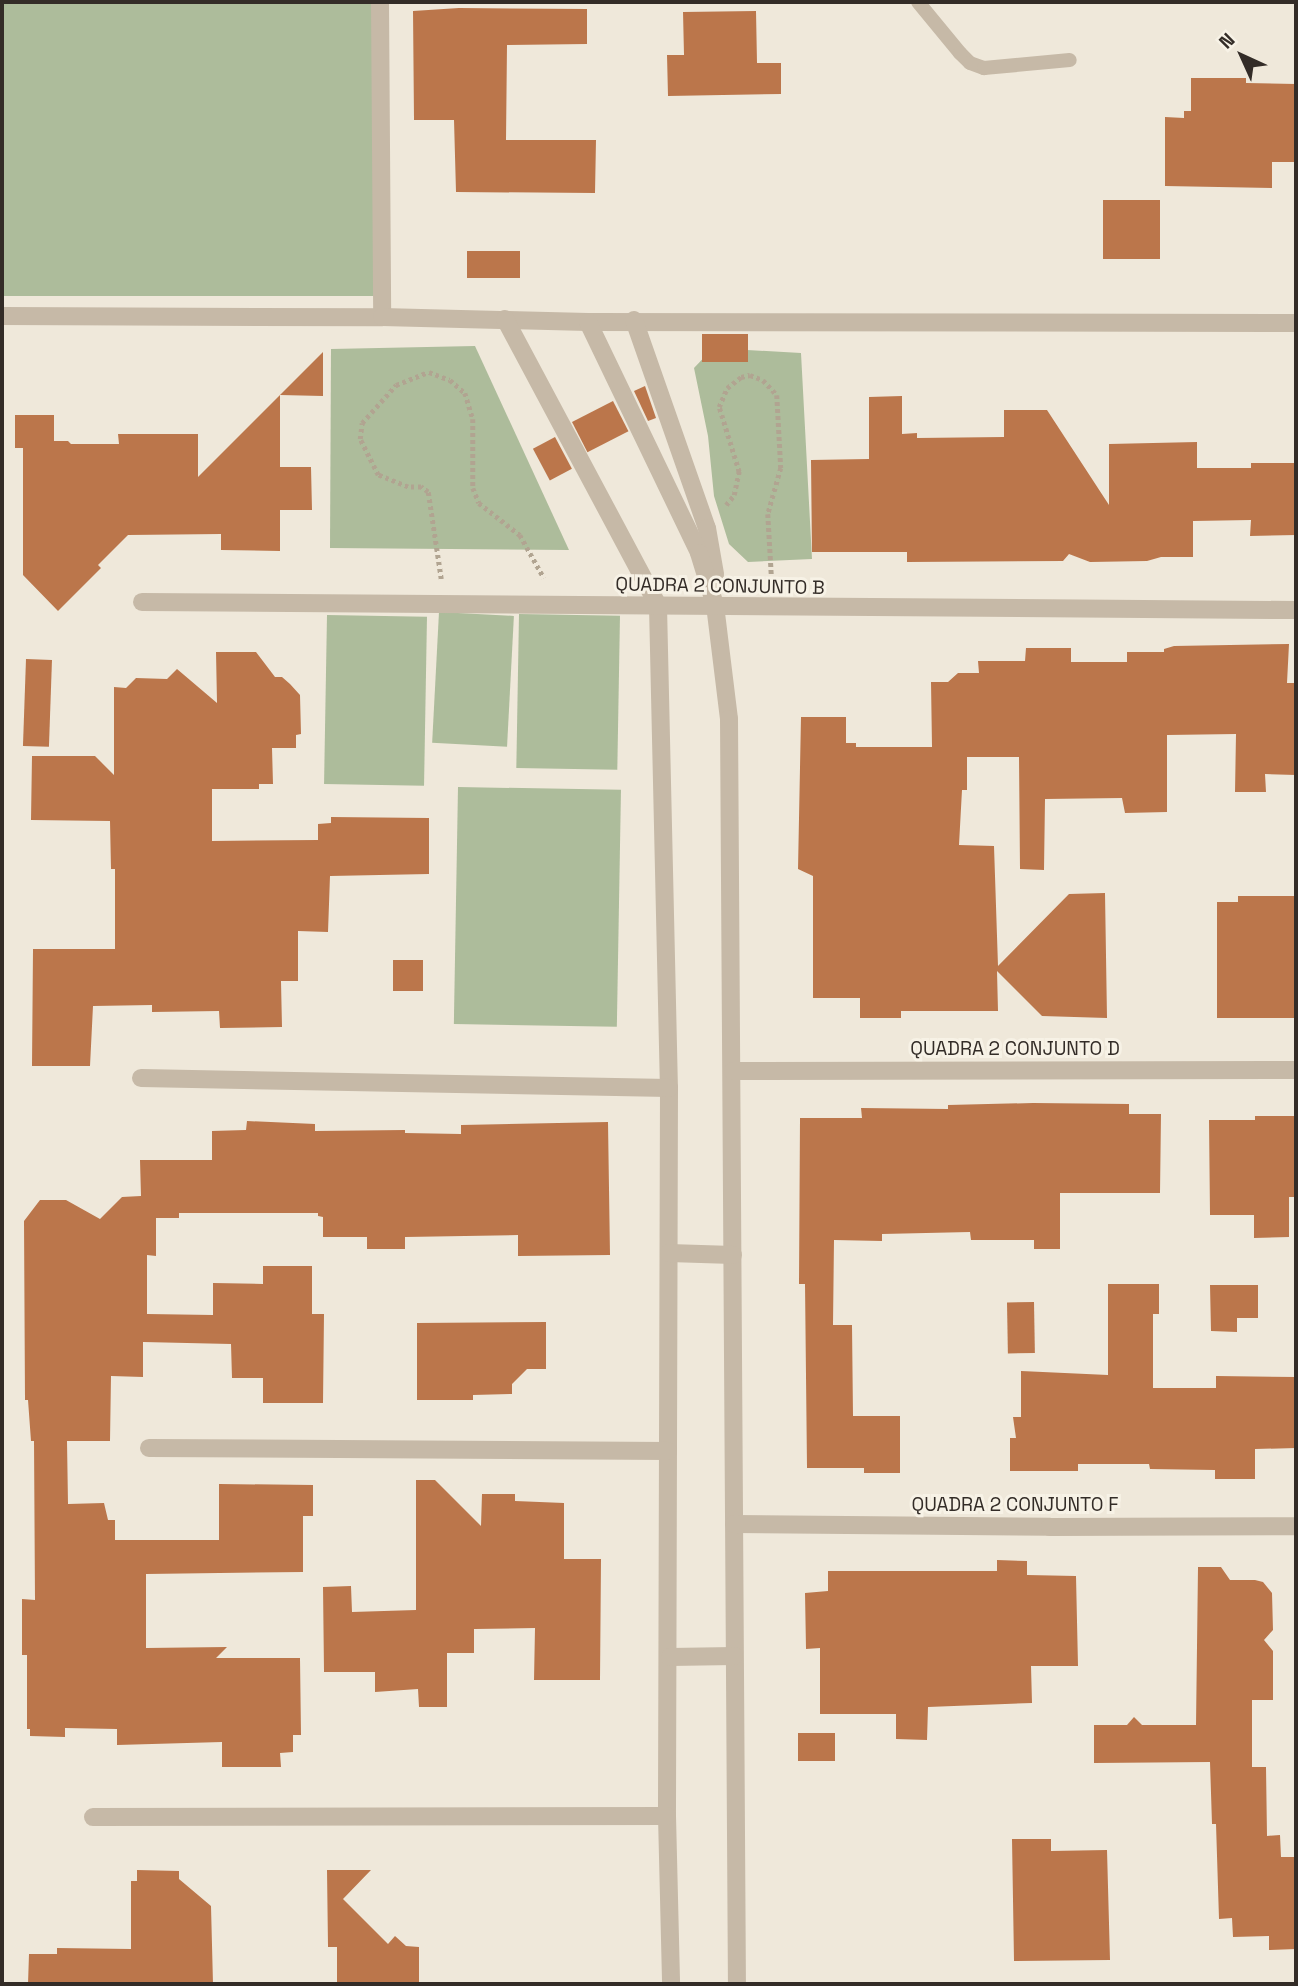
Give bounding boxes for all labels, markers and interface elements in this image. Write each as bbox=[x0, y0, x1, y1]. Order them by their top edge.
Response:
north arrow bbox=[1207, 21, 1277, 91]
text: N bbox=[1213, 27, 1240, 54]
street label: QUADRA 2 CONJUNTO B bbox=[615, 573, 825, 599]
street label: QUADRA 2 CONJUNTO D bbox=[910, 1038, 1120, 1060]
street label: QUADRA 2 CONJUNTO F bbox=[911, 1494, 1119, 1516]

